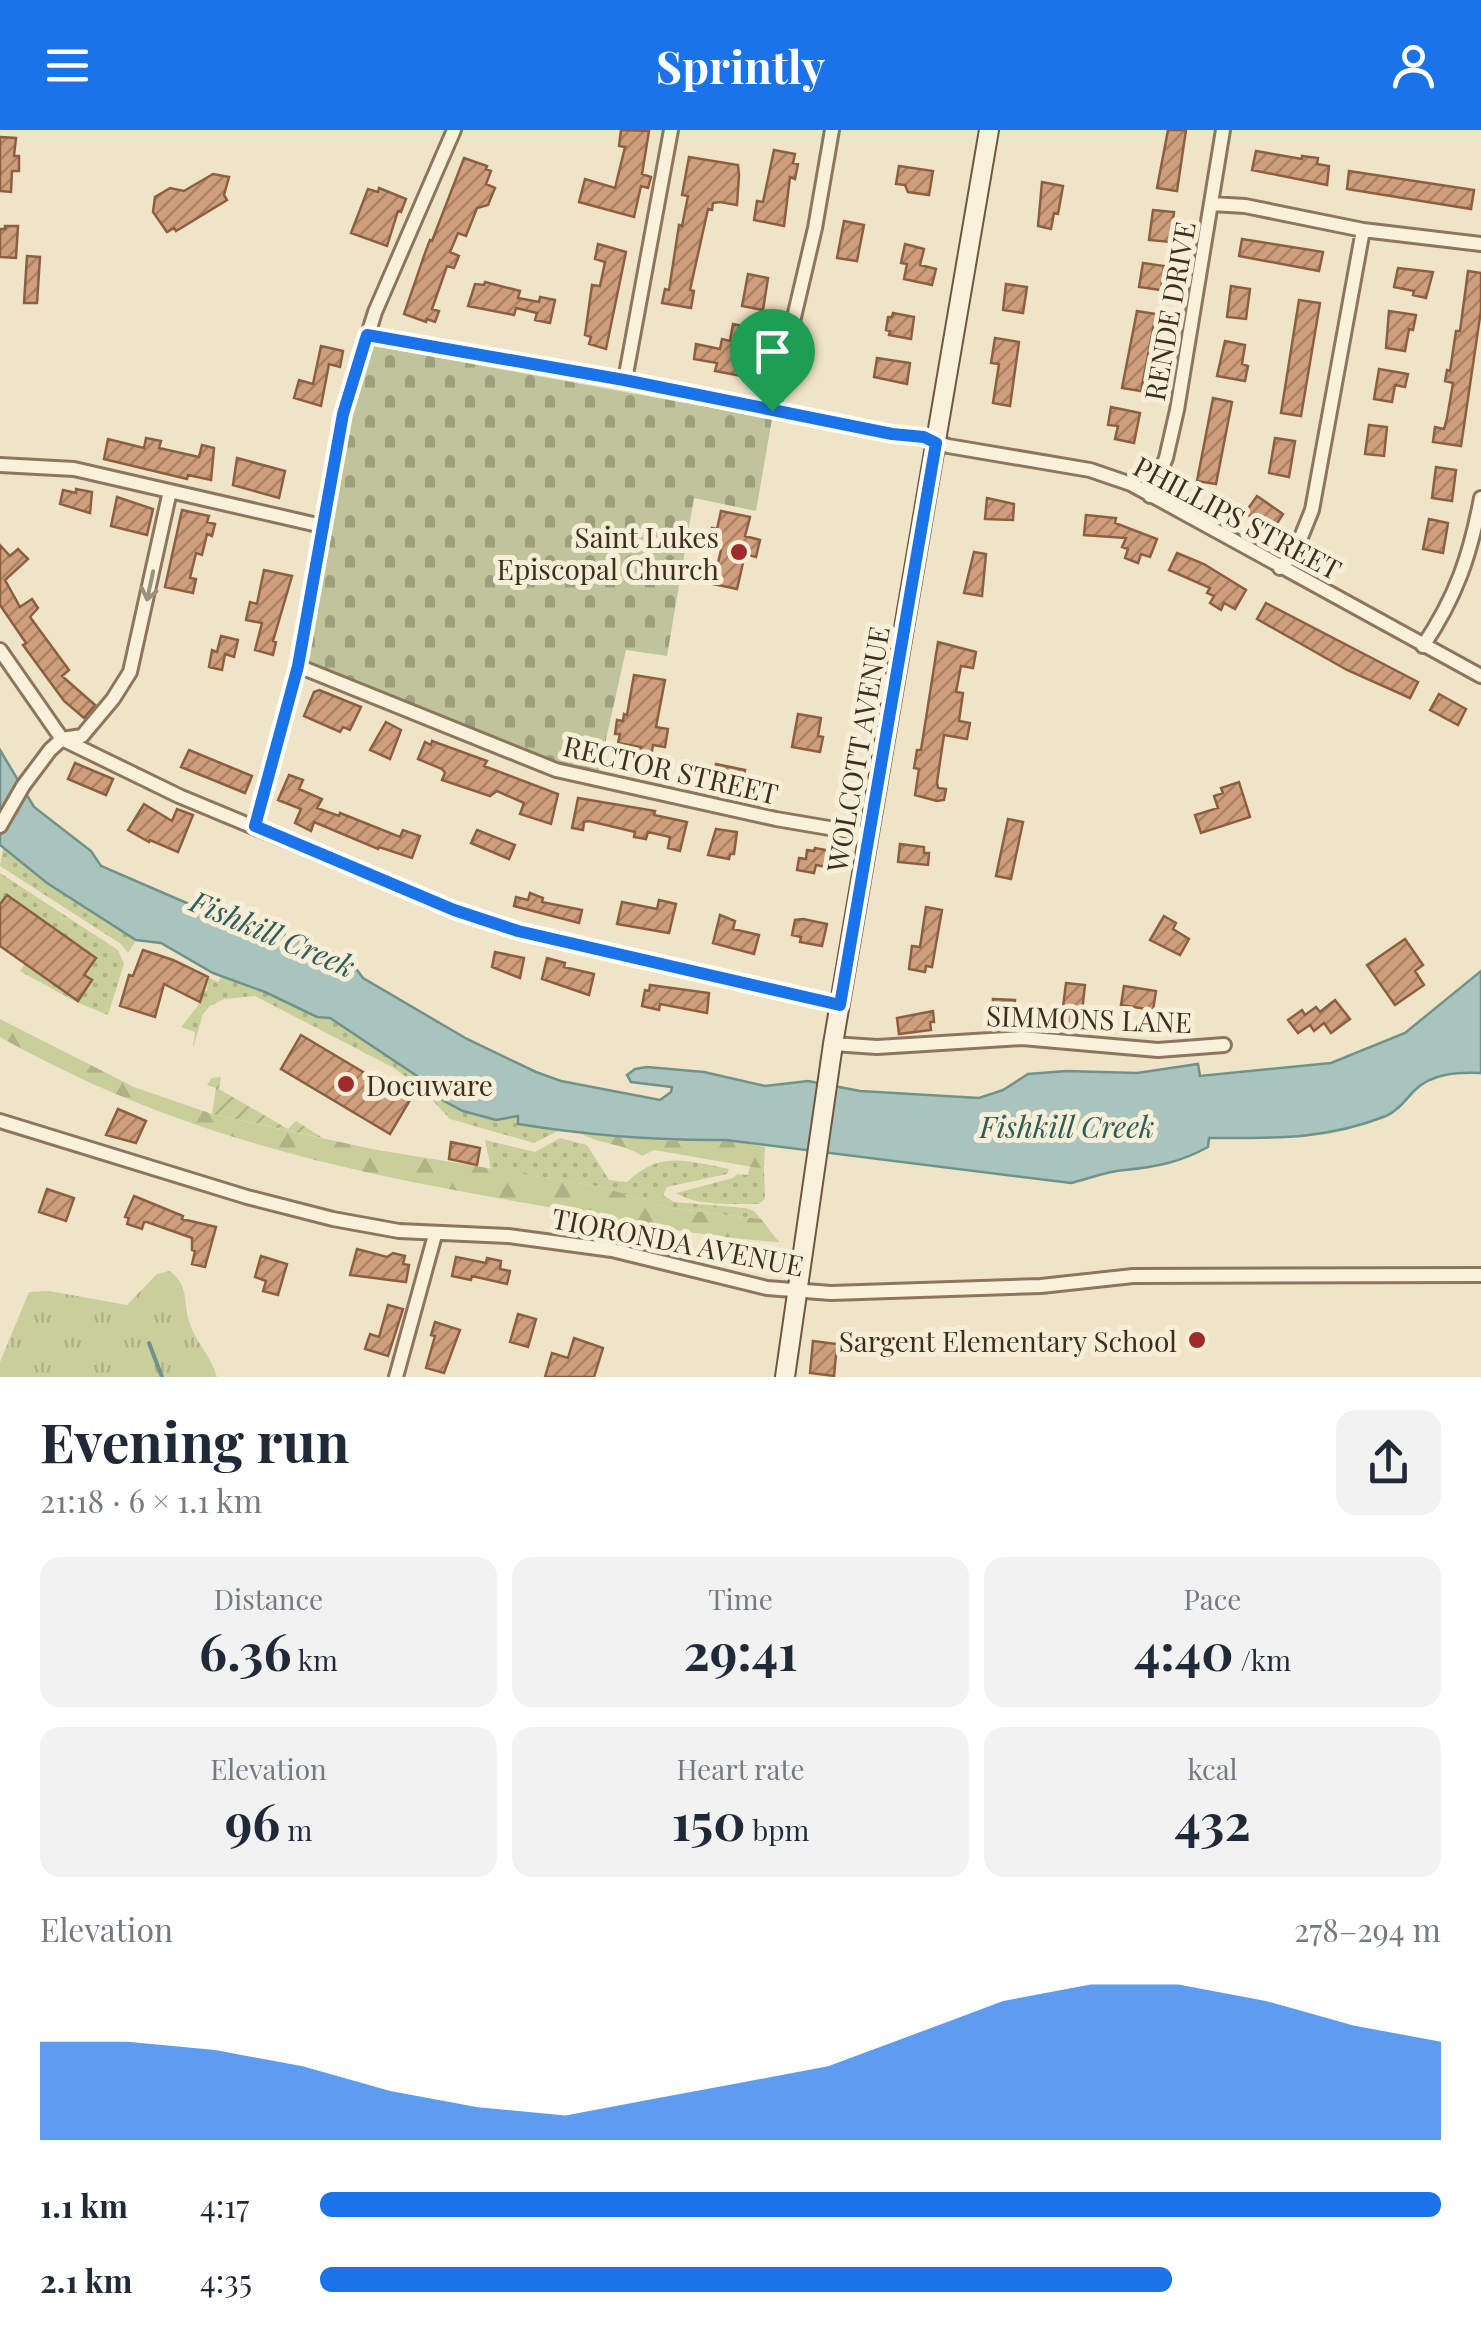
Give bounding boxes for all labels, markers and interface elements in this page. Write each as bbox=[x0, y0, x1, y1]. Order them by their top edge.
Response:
text: Sprintly bbox=[656, 35, 825, 95]
icon: menu bbox=[40, 38, 95, 93]
icon: person bbox=[1386, 38, 1441, 93]
street label: RENDE DRIVE bbox=[1135, 219, 1203, 403]
pin bbox=[730, 309, 815, 412]
icon: arrive bbox=[745, 324, 800, 379]
street label: PHILLIPS STREET bbox=[1128, 447, 1348, 587]
place label: Saint Lukes Episcopal Church bbox=[497, 518, 720, 587]
marker: Saint Lukes Episcopal Church bbox=[728, 541, 750, 563]
one-way arrow bbox=[139, 569, 158, 601]
street label: WOLCOTT AVENUE bbox=[817, 623, 897, 876]
street label: RECTOR STREET bbox=[560, 726, 782, 812]
water label: Fishkill Creek bbox=[183, 880, 361, 986]
street label: SIMMONS LANE bbox=[985, 996, 1193, 1040]
place label: Docuware bbox=[366, 1066, 493, 1103]
marker: Docuware bbox=[335, 1073, 357, 1095]
water label: Fishkill Creek bbox=[977, 1106, 1155, 1146]
street label: TIORONDA AVENUE bbox=[549, 1198, 807, 1284]
place label: Sargent Elementary School bbox=[839, 1322, 1177, 1359]
marker: Sargent Elementary School bbox=[1186, 1329, 1208, 1351]
text: Evening run bbox=[40, 1403, 350, 1477]
button: share bbox=[1336, 1410, 1441, 1515]
text: 21:18 · 6 × 1.1 km bbox=[40, 1478, 262, 1521]
text: Distance bbox=[214, 1580, 323, 1617]
text: Time bbox=[708, 1580, 773, 1617]
text: Pace bbox=[1184, 1580, 1241, 1617]
text: 6.36 bbox=[199, 1617, 292, 1684]
text: 29:41 bbox=[684, 1617, 797, 1684]
text: 4:40 bbox=[1134, 1617, 1233, 1684]
text: km bbox=[292, 1641, 338, 1678]
text: /km bbox=[1233, 1641, 1291, 1678]
text: Elevation bbox=[210, 1750, 327, 1787]
text: Heart rate bbox=[676, 1750, 805, 1787]
text: kcal bbox=[1187, 1750, 1238, 1787]
text: 96 bbox=[225, 1787, 280, 1854]
text: 150 bbox=[672, 1787, 745, 1854]
text: 432 bbox=[1174, 1787, 1251, 1854]
text: m bbox=[280, 1811, 312, 1848]
text: bpm bbox=[745, 1811, 809, 1848]
text: Elevation bbox=[40, 1907, 173, 1950]
text: 278–294 m bbox=[1294, 1907, 1441, 1950]
text: 1.1 km bbox=[40, 2183, 128, 2226]
text: 4:17 bbox=[200, 2183, 249, 2226]
text: 2.1 km bbox=[40, 2258, 132, 2301]
text: 4:35 bbox=[200, 2258, 252, 2301]

